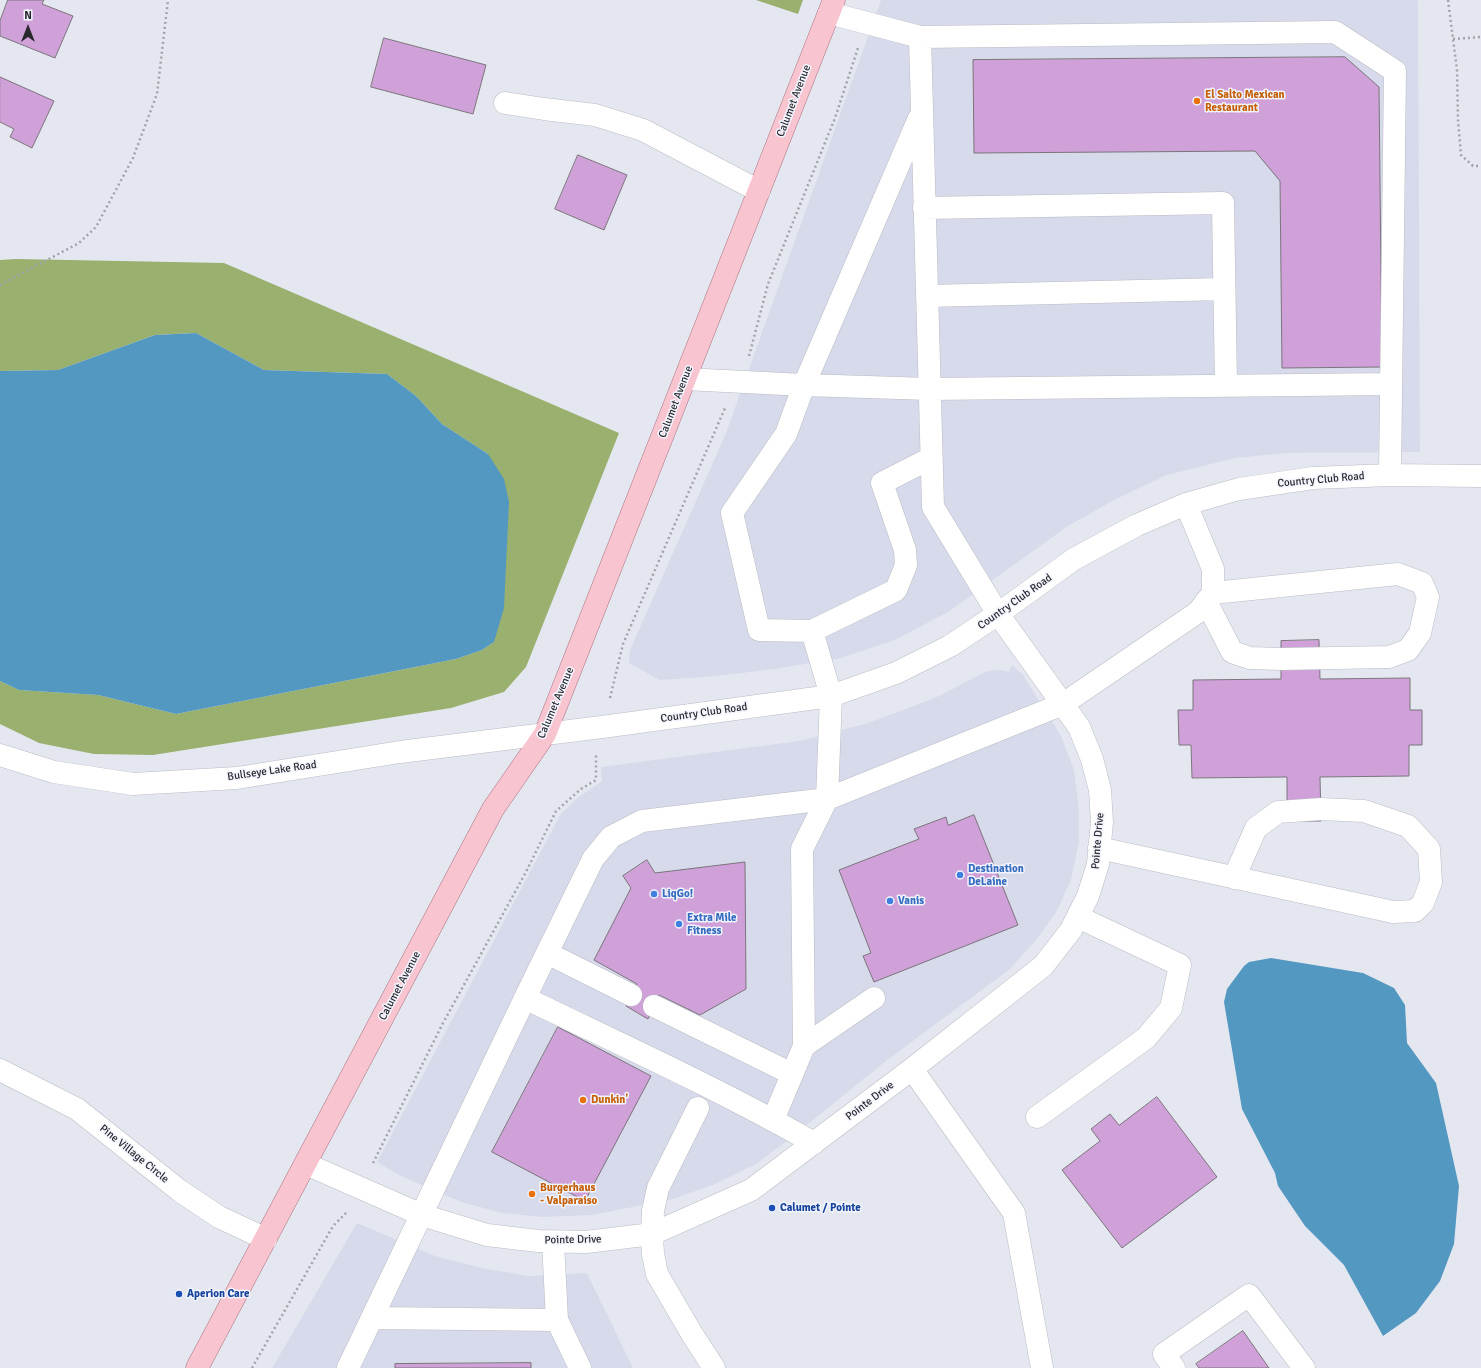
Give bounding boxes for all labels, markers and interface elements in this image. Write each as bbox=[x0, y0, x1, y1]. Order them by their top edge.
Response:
north arrow bbox=[8, 8, 48, 48]
text: N bbox=[24, 9, 32, 22]
street label: Calumet Avenue bbox=[774, 63, 814, 139]
place label: El Salto Mexican Restaurant bbox=[1205, 88, 1285, 114]
marker: El Salto Mexican Restaurant bbox=[1192, 96, 1202, 106]
street label: Calumet Avenue bbox=[656, 364, 696, 440]
street label: Country Club Road bbox=[1277, 470, 1365, 490]
street label: Country Club Road bbox=[975, 571, 1055, 633]
street label: Calumet Avenue bbox=[535, 665, 577, 741]
street label: Country Club Road bbox=[660, 700, 748, 726]
street label: Bullseye Lake Road bbox=[226, 758, 318, 784]
street label: Pointe Drive bbox=[1089, 812, 1107, 870]
place label: Destination DeLaine bbox=[968, 862, 1024, 888]
marker: Destination DeLaine bbox=[955, 870, 965, 880]
place label: LiqGo! bbox=[662, 887, 693, 901]
marker: LiqGo! bbox=[649, 889, 659, 899]
place label: Vanis bbox=[898, 894, 924, 908]
marker: Vanis bbox=[885, 896, 895, 906]
place label: Extra Mile Fitness bbox=[687, 911, 737, 937]
marker: Extra Mile Fitness bbox=[674, 919, 684, 929]
street label: Calumet Avenue bbox=[376, 949, 424, 1023]
street label: Pointe Drive bbox=[843, 1079, 897, 1123]
place label: Dunkin' bbox=[591, 1093, 628, 1107]
marker: Dunkin' bbox=[578, 1095, 588, 1105]
street label: Pine Village Circle bbox=[97, 1122, 171, 1186]
place label: Burgerhaus - Valparaiso bbox=[540, 1181, 597, 1207]
marker: Burgerhaus - Valparaiso bbox=[527, 1189, 537, 1199]
place label: Calumet / Pointe bbox=[780, 1201, 861, 1215]
marker: Calumet / Pointe bbox=[767, 1203, 777, 1213]
street label: Pointe Drive bbox=[544, 1233, 602, 1247]
place label: Aperion Care bbox=[187, 1287, 249, 1301]
marker: Aperion Care bbox=[174, 1289, 184, 1299]

